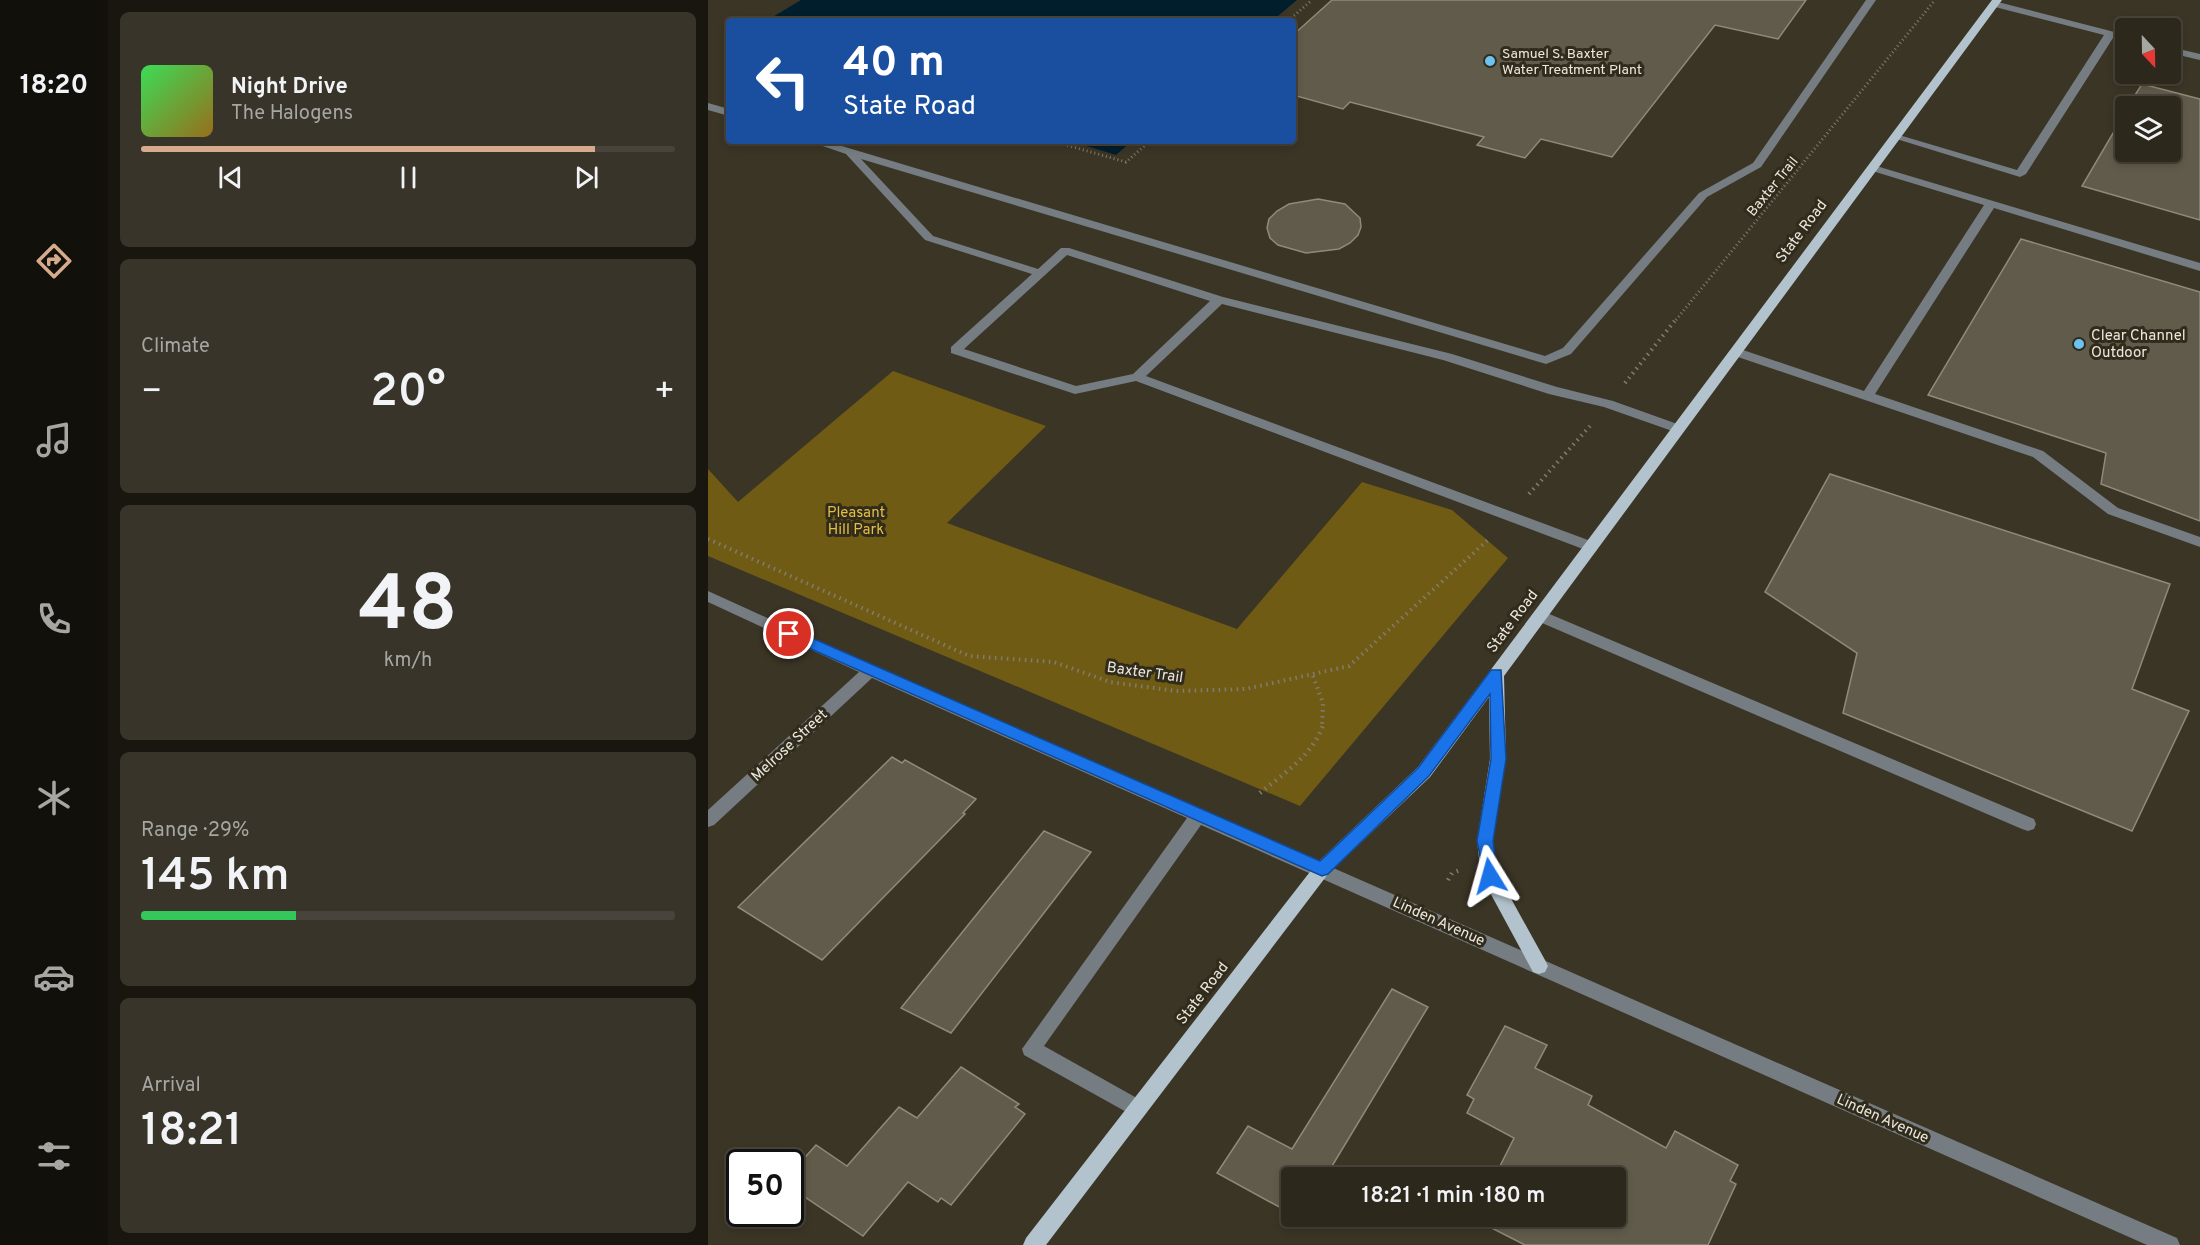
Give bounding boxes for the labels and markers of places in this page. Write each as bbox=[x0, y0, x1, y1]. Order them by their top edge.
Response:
place label: Samuel S. Baxter Water Treatment Plant bbox=[1502, 46, 1642, 79]
marker: Samuel S. Baxter Water Treatment Plant bbox=[1483, 54, 1497, 68]
place label: Clear Channel Outdoor bbox=[2091, 327, 2186, 363]
marker: Clear Channel Outdoor bbox=[2072, 337, 2086, 351]
pin bbox=[763, 608, 814, 659]

